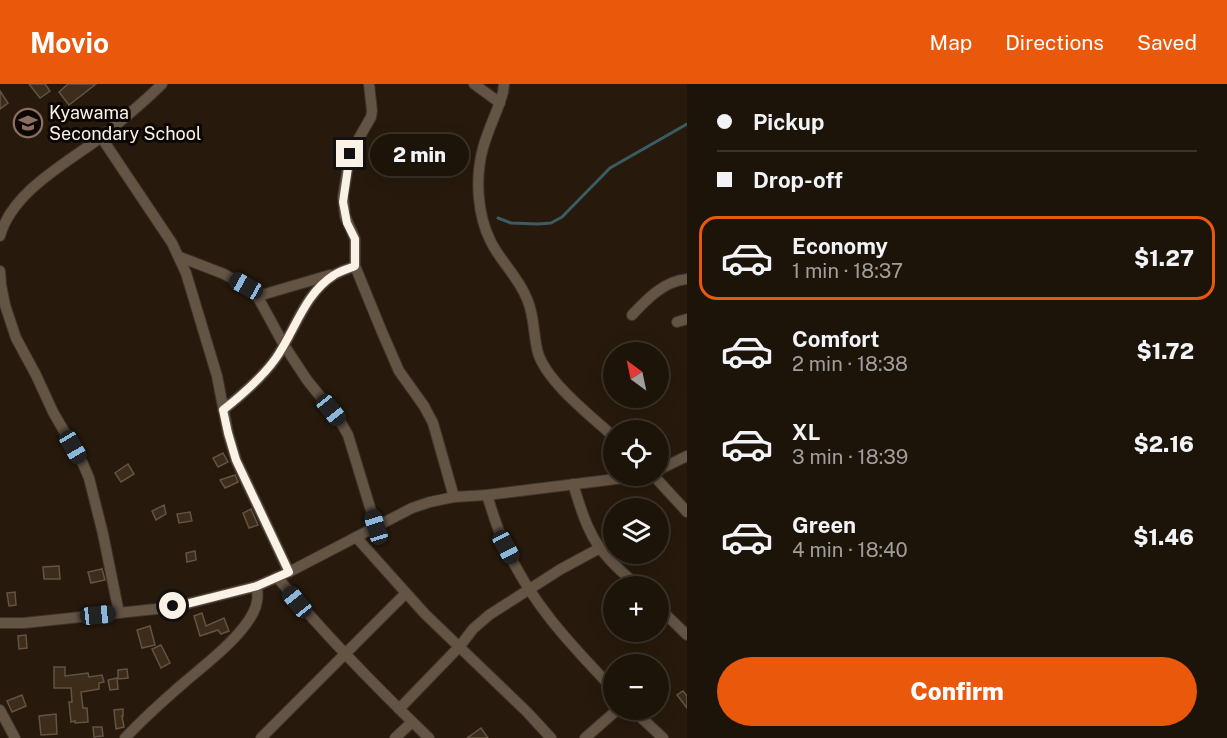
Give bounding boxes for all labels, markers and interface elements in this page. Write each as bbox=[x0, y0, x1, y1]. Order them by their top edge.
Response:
text: Movio bbox=[30, 26, 109, 59]
text: Map bbox=[930, 30, 972, 55]
text: Directions bbox=[1005, 30, 1104, 55]
text: Saved bbox=[1137, 30, 1197, 55]
place label: Kyawama Secondary School bbox=[49, 102, 201, 144]
school or university icon: Kyawama Secondary School bbox=[12, 107, 44, 139]
text: Pickup bbox=[753, 109, 824, 135]
callout: 2 min bbox=[371, 133, 470, 175]
route end bbox=[336, 140, 363, 167]
text: 2 min bbox=[393, 143, 446, 167]
text: Drop-off bbox=[753, 167, 843, 193]
icon: car bbox=[720, 231, 774, 285]
text: Economy bbox=[792, 233, 888, 259]
text: $1.27 bbox=[1134, 245, 1194, 271]
text: 1 min · 18:37 bbox=[792, 259, 903, 283]
car bbox=[226, 269, 266, 303]
icon: car bbox=[720, 324, 774, 378]
text: Comfort bbox=[792, 326, 879, 352]
text: $1.72 bbox=[1136, 338, 1194, 364]
north arrow bbox=[603, 342, 669, 408]
map controls bbox=[603, 342, 669, 720]
text: 2 min · 18:38 bbox=[792, 352, 908, 376]
car bbox=[313, 390, 349, 430]
icon: car bbox=[720, 417, 774, 471]
text: XL bbox=[792, 419, 820, 445]
button: locate bbox=[603, 420, 669, 486]
car bbox=[56, 427, 90, 467]
text: $2.16 bbox=[1134, 431, 1194, 457]
text: 3 min · 18:39 bbox=[792, 445, 908, 469]
button: layers bbox=[603, 498, 669, 564]
car bbox=[362, 507, 390, 547]
icon: car bbox=[720, 510, 774, 564]
text: Green bbox=[792, 512, 856, 538]
text: $1.46 bbox=[1133, 524, 1194, 550]
car bbox=[490, 527, 522, 567]
text: 4 min · 18:40 bbox=[792, 538, 908, 562]
button: + bbox=[603, 576, 669, 642]
car bbox=[279, 582, 315, 622]
route start bbox=[159, 592, 186, 619]
car bbox=[79, 604, 117, 626]
button: − bbox=[603, 654, 669, 720]
button: Confirm bbox=[717, 657, 1197, 726]

